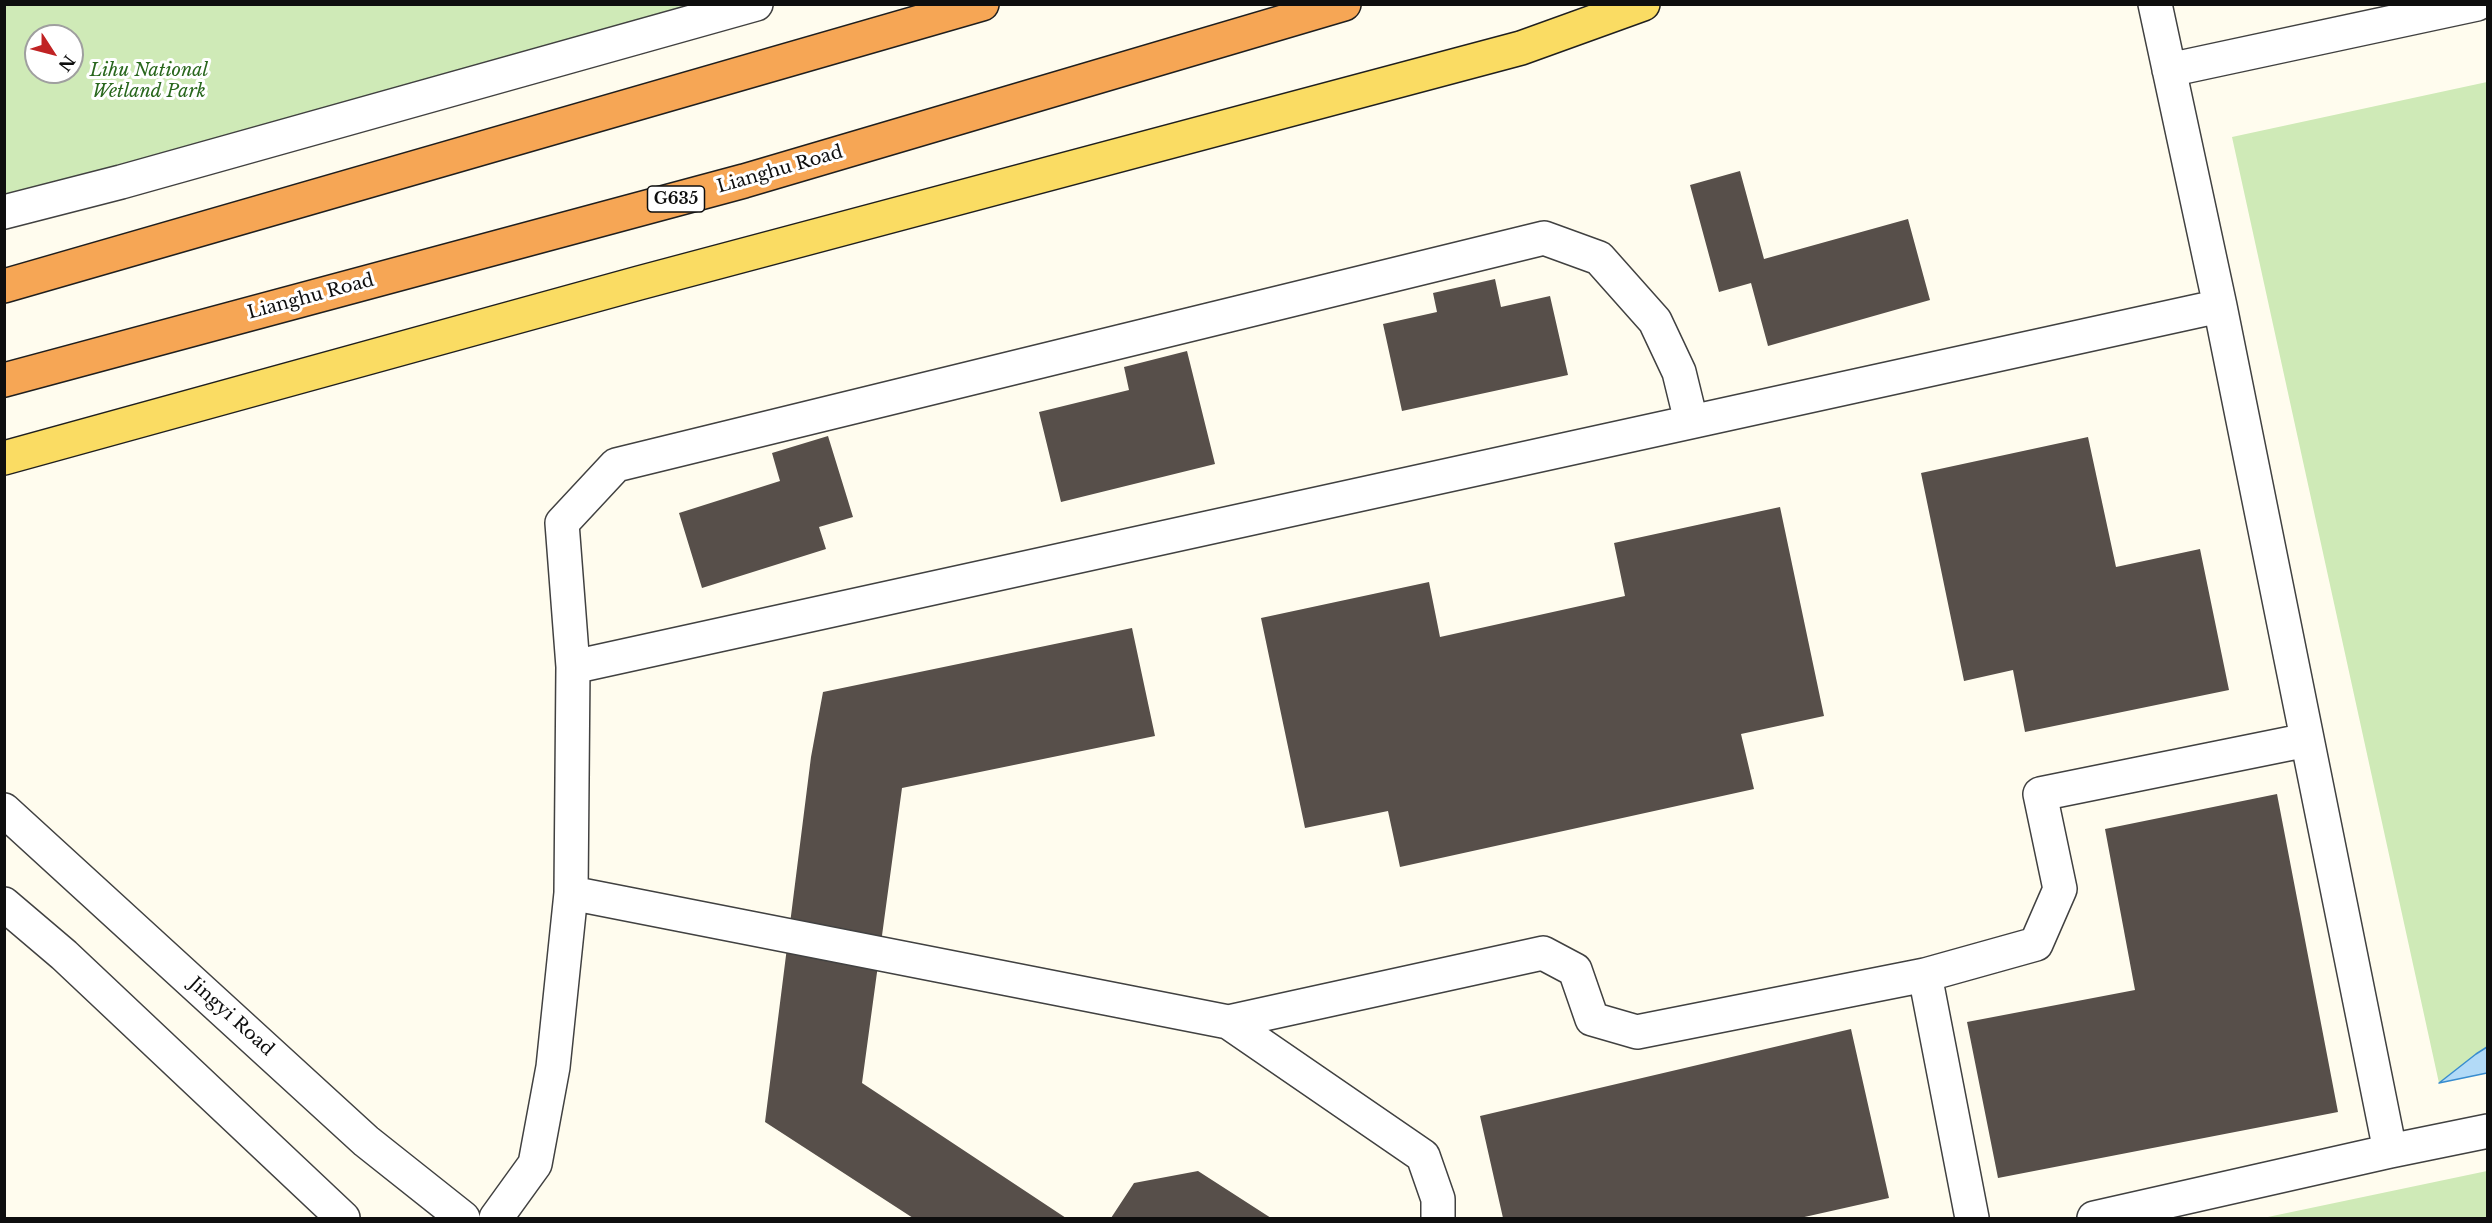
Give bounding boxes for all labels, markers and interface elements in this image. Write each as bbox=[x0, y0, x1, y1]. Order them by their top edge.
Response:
north arrow bbox=[24, 24, 84, 84]
text: N bbox=[54, 51, 79, 75]
park label: Lihu National Wetland Park bbox=[90, 60, 208, 103]
street label: Lianghu Road bbox=[715, 142, 845, 198]
road number: G635 bbox=[648, 186, 704, 212]
street label: Lianghu Road bbox=[245, 270, 377, 324]
street label: Jingyi Road bbox=[184, 973, 278, 1061]

